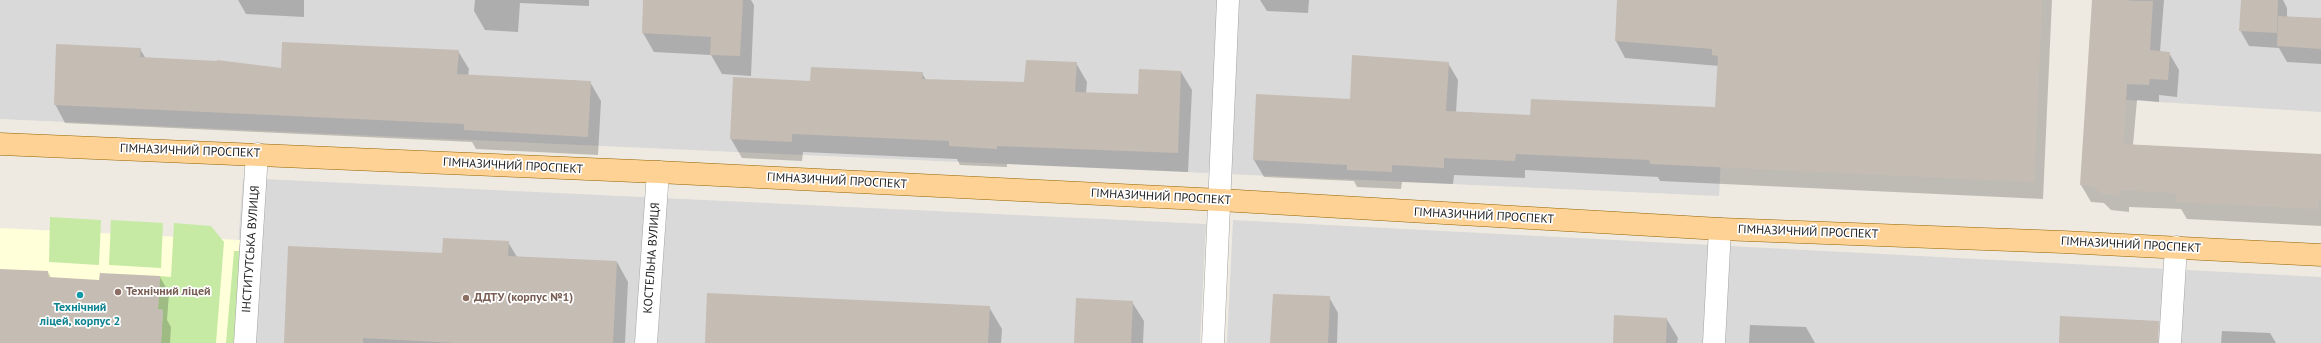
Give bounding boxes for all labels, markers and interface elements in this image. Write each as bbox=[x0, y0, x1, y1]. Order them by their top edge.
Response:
street label: ГІМНАЗИЧНИЙ ПРОСПЕКТ bbox=[120, 141, 260, 161]
street label: ГІМНАЗИЧНИЙ ПРОСПЕКТ bbox=[442, 155, 584, 177]
street label: ГІМНАЗИЧНИЙ ПРОСПЕКТ bbox=[766, 170, 908, 192]
street label: ІНСТИТУТСЬКА ВУЛИЦЯ bbox=[239, 185, 263, 313]
street label: ГІМНАЗИЧНИЙ ПРОСПЕКТ bbox=[1090, 186, 1232, 208]
street label: КОСТЕЛЬНА ВУЛИЦЯ bbox=[641, 202, 663, 314]
street label: ГІМНАЗИЧНИЙ ПРОСПЕКТ bbox=[1413, 205, 1555, 227]
street label: ГІМНАЗИЧНИЙ ПРОСПЕКТ bbox=[1738, 222, 1878, 242]
street label: ГІМНАЗИЧНИЙ ПРОСПЕКТ bbox=[2060, 234, 2202, 256]
place label: Технічний ліцей bbox=[126, 285, 211, 299]
marker: Технічний ліцей bbox=[113, 287, 123, 297]
marker: Технічний ліцей, корпус 2 bbox=[75, 290, 85, 300]
place label: ДДТУ (корпус №1) bbox=[474, 291, 573, 305]
marker: ДДТУ (корпус №1) bbox=[461, 293, 471, 303]
place label: Технічний ліцей, корпус 2 bbox=[40, 301, 120, 329]

